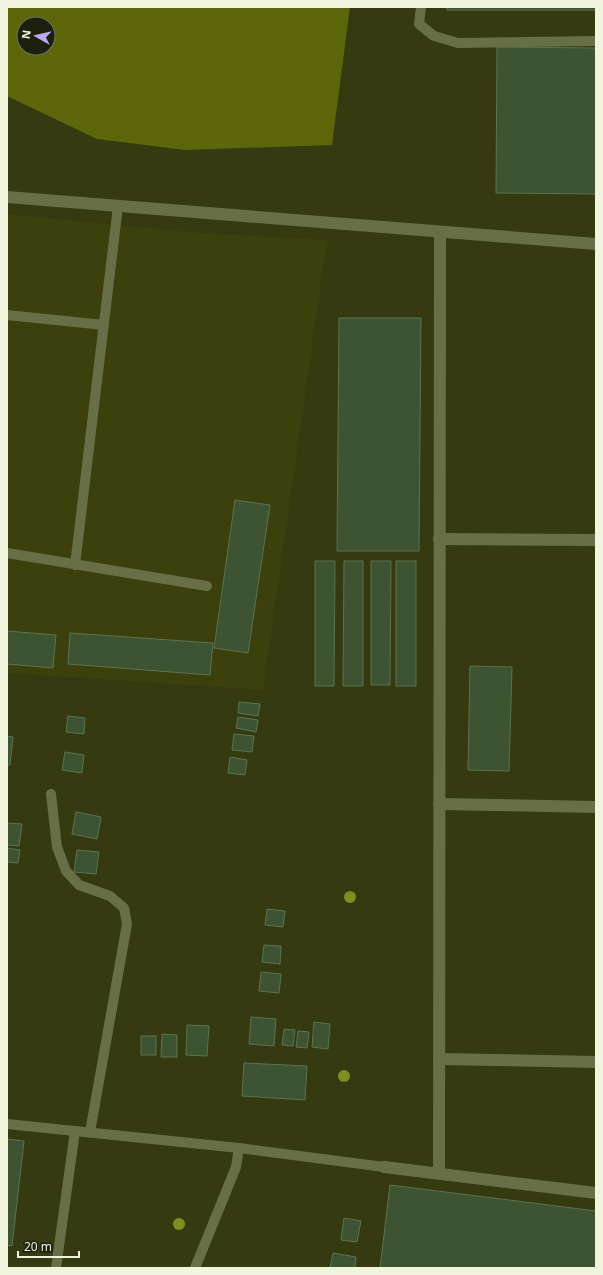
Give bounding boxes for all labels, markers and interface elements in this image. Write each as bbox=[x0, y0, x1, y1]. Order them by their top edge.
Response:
north arrow bbox=[16, 16, 56, 56]
text: N bbox=[18, 29, 34, 40]
scale bar bbox=[18, 1233, 79, 1259]
text: 20 m bbox=[24, 1238, 52, 1255]

